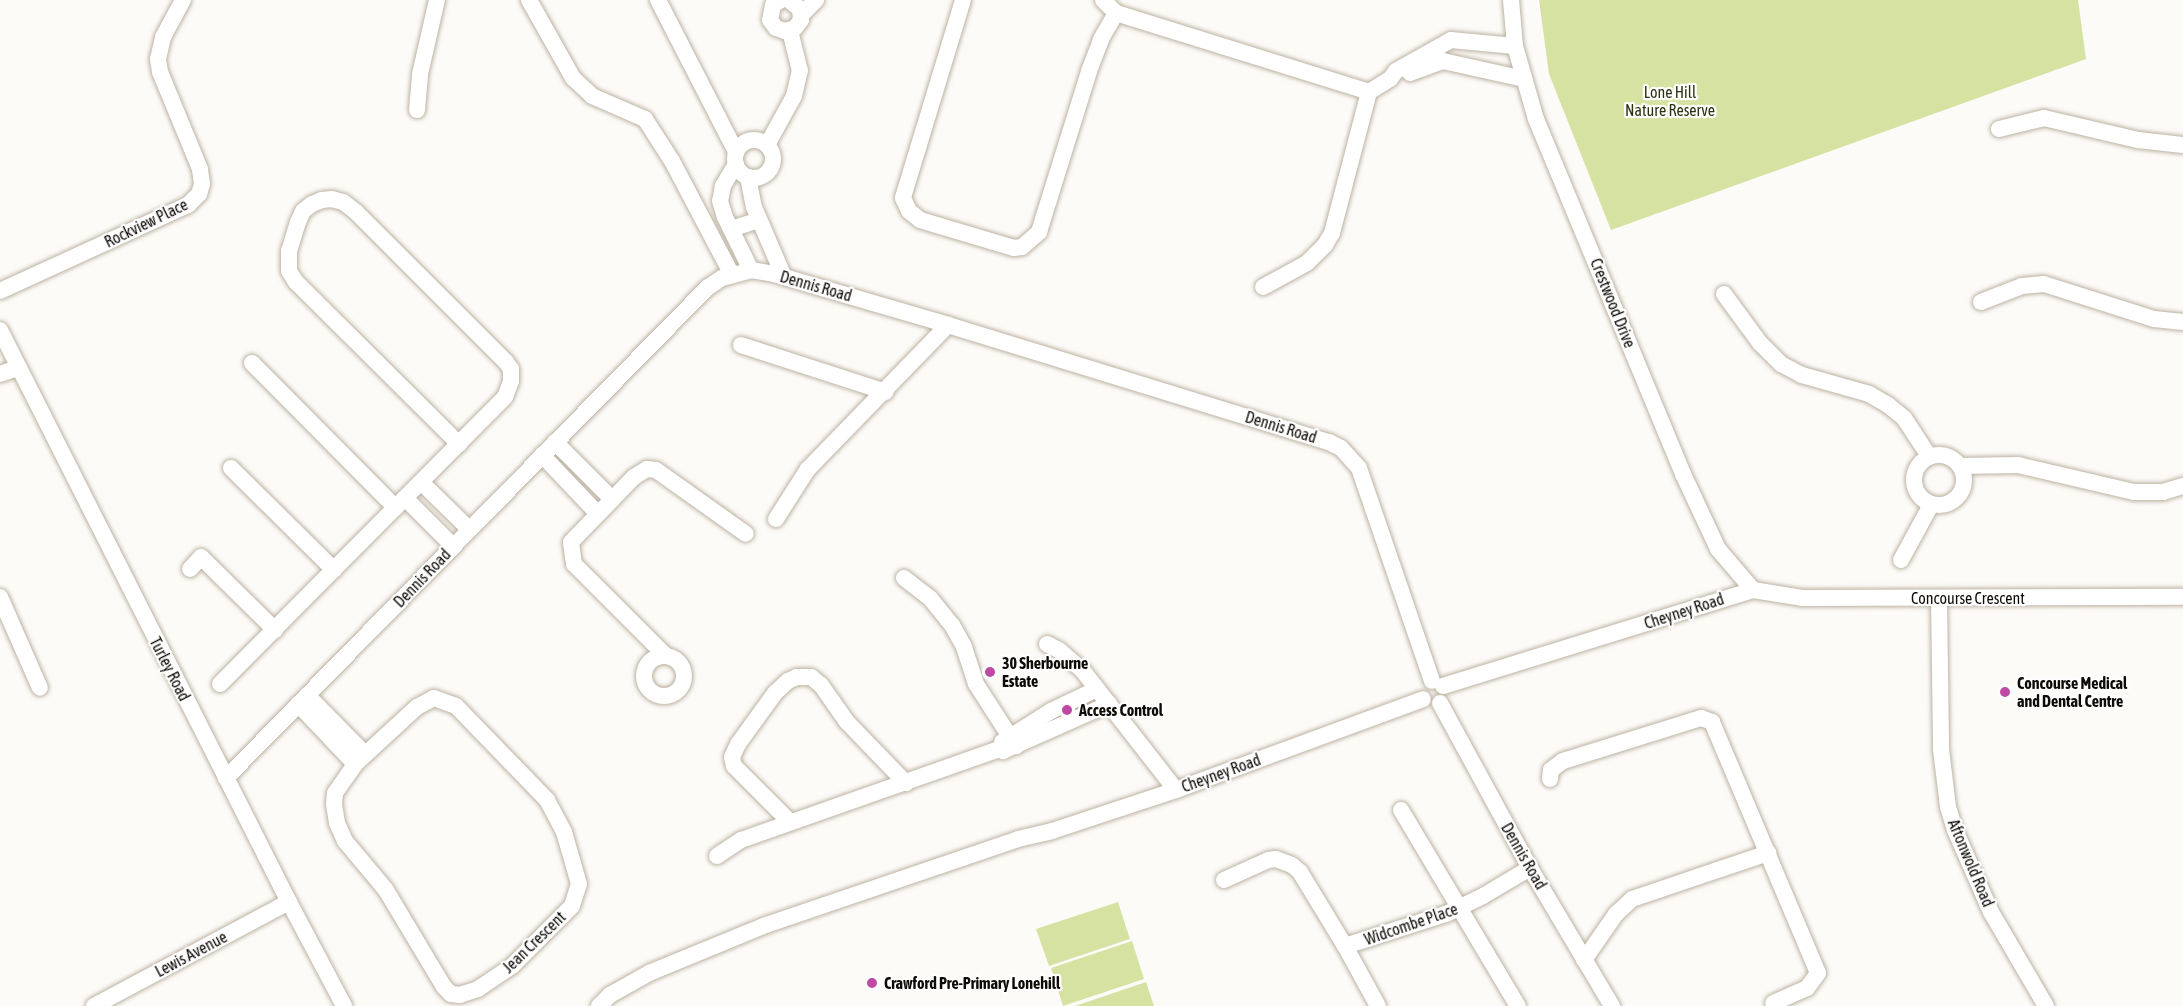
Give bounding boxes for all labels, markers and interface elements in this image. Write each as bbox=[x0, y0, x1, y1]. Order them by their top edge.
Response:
park label: Lone Hill Nature Reserve bbox=[1625, 82, 1715, 120]
street label: Rockview Place bbox=[101, 195, 191, 251]
street label: Crestwood Drive bbox=[1586, 255, 1640, 351]
street label: Dennis Road bbox=[778, 267, 854, 305]
street label: Dennis Road bbox=[1243, 407, 1319, 447]
street label: Dennis Road bbox=[389, 545, 455, 611]
street label: Concourse Crescent bbox=[1911, 588, 2025, 608]
street label: Cheyney Road bbox=[1642, 589, 1726, 633]
street label: Turley Road bbox=[146, 634, 194, 704]
place label: 30 Sherbourne Estate bbox=[1002, 653, 1088, 691]
marker: 30 Sherbourne Estate bbox=[983, 665, 997, 679]
place label: Concourse Medical and Dental Centre bbox=[2017, 673, 2127, 711]
marker: Concourse Medical and Dental Centre bbox=[1998, 685, 2012, 699]
place label: Access Control bbox=[1079, 700, 1163, 720]
marker: Access Control bbox=[1060, 703, 1074, 717]
street label: Cheyney Road bbox=[1179, 750, 1263, 796]
street label: Aftonwold Road bbox=[1944, 816, 1998, 910]
street label: Dennis Road bbox=[1497, 819, 1551, 893]
street label: Widcombe Place bbox=[1362, 899, 1460, 949]
street label: Jean Crescent bbox=[499, 907, 569, 977]
street label: Lewis Avenue bbox=[152, 927, 230, 981]
place label: Crawford Pre-Primary Lonehill bbox=[884, 973, 1060, 993]
marker: Crawford Pre-Primary Lonehill bbox=[865, 976, 879, 990]

